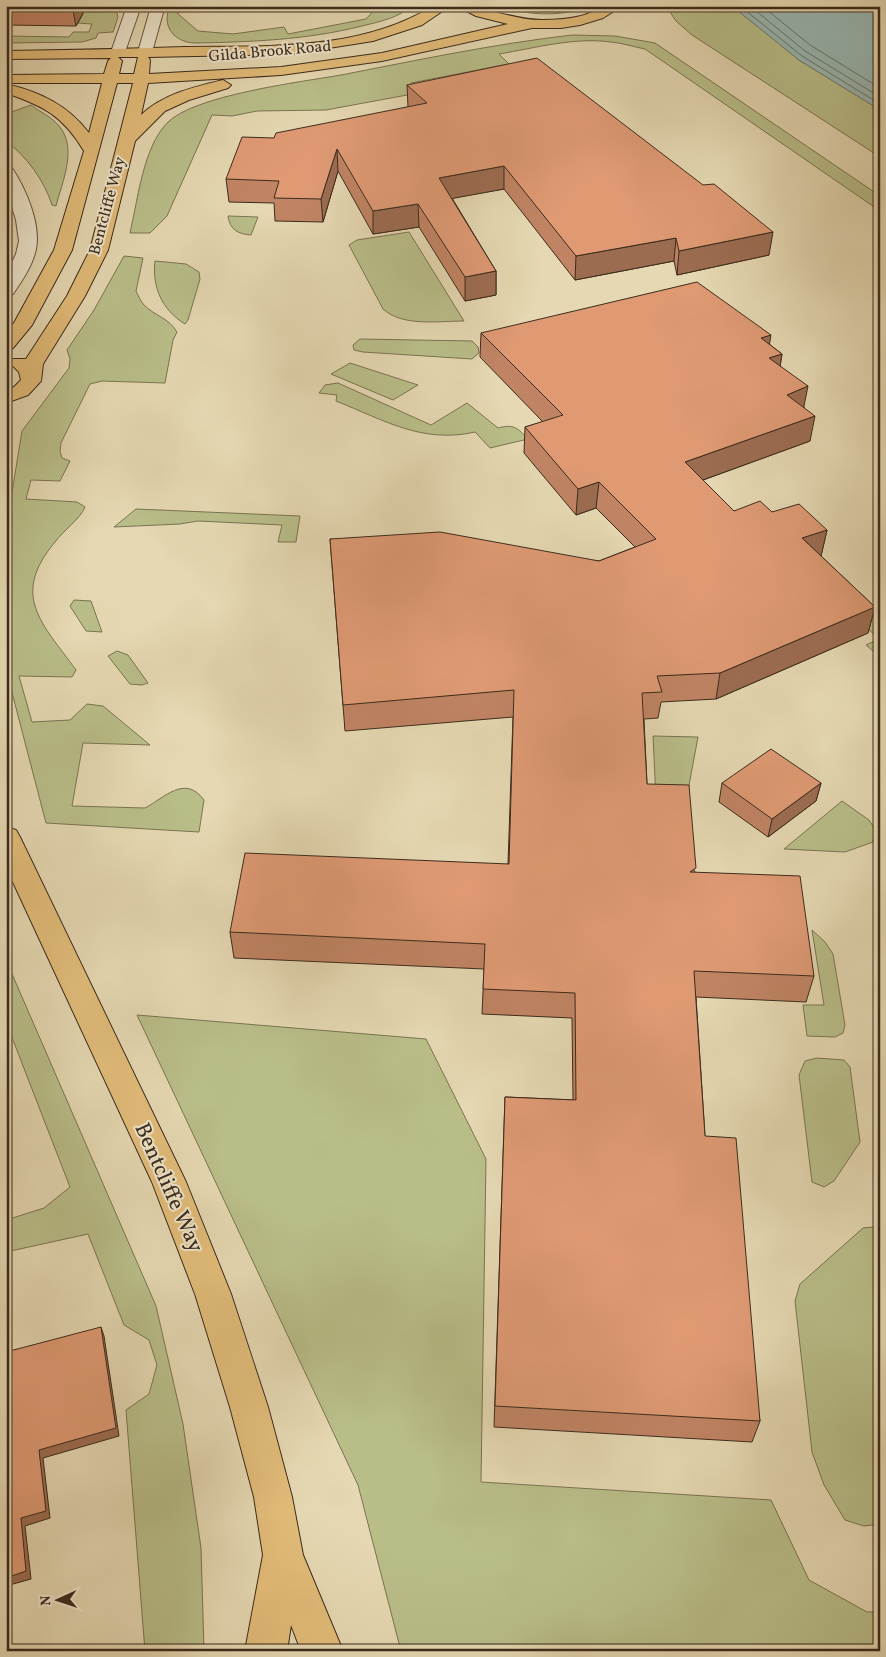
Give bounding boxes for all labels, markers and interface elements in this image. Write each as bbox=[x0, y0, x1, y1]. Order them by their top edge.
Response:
street label: Gilda Brook Road bbox=[208, 36, 332, 68]
street label: Bentcliffe Way bbox=[84, 154, 132, 258]
street label: Bentcliffe Way bbox=[126, 1118, 210, 1258]
north arrow bbox=[32, 1574, 82, 1624]
text: N bbox=[37, 1595, 56, 1606]

